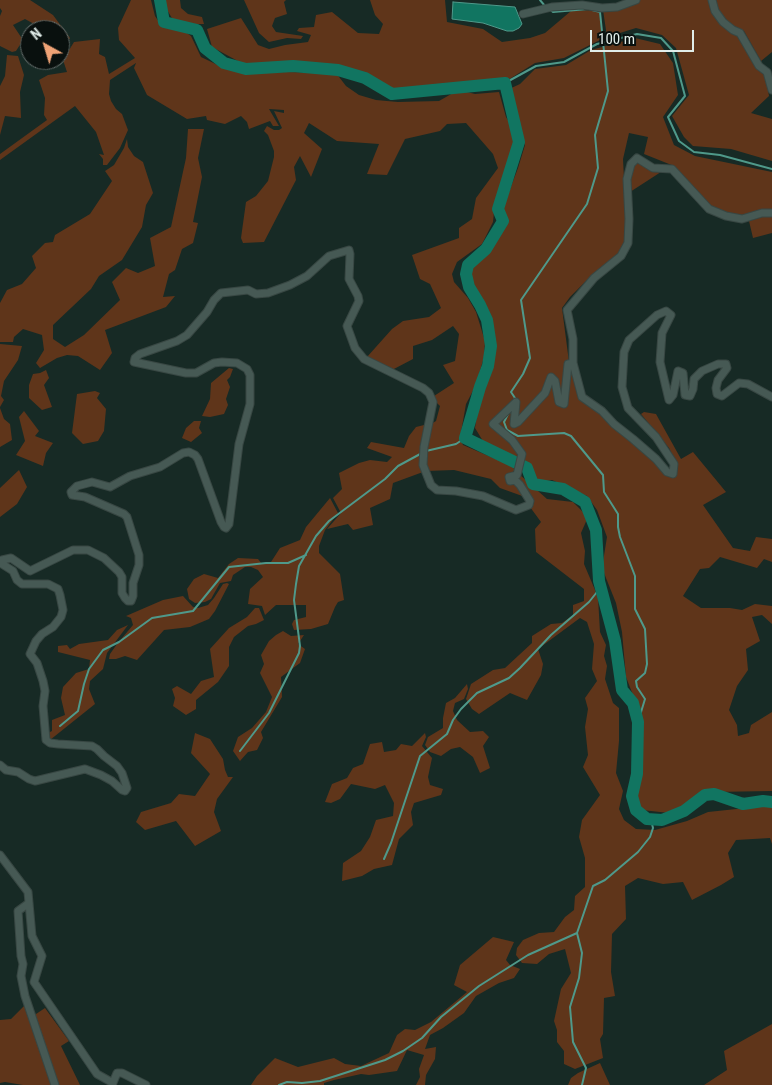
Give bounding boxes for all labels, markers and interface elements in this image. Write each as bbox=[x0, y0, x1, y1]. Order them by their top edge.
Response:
north arrow bbox=[20, 20, 70, 70]
scale bar bbox=[592, 20, 696, 52]
text: N bbox=[28, 25, 45, 43]
text: 100 m bbox=[598, 30, 635, 48]

